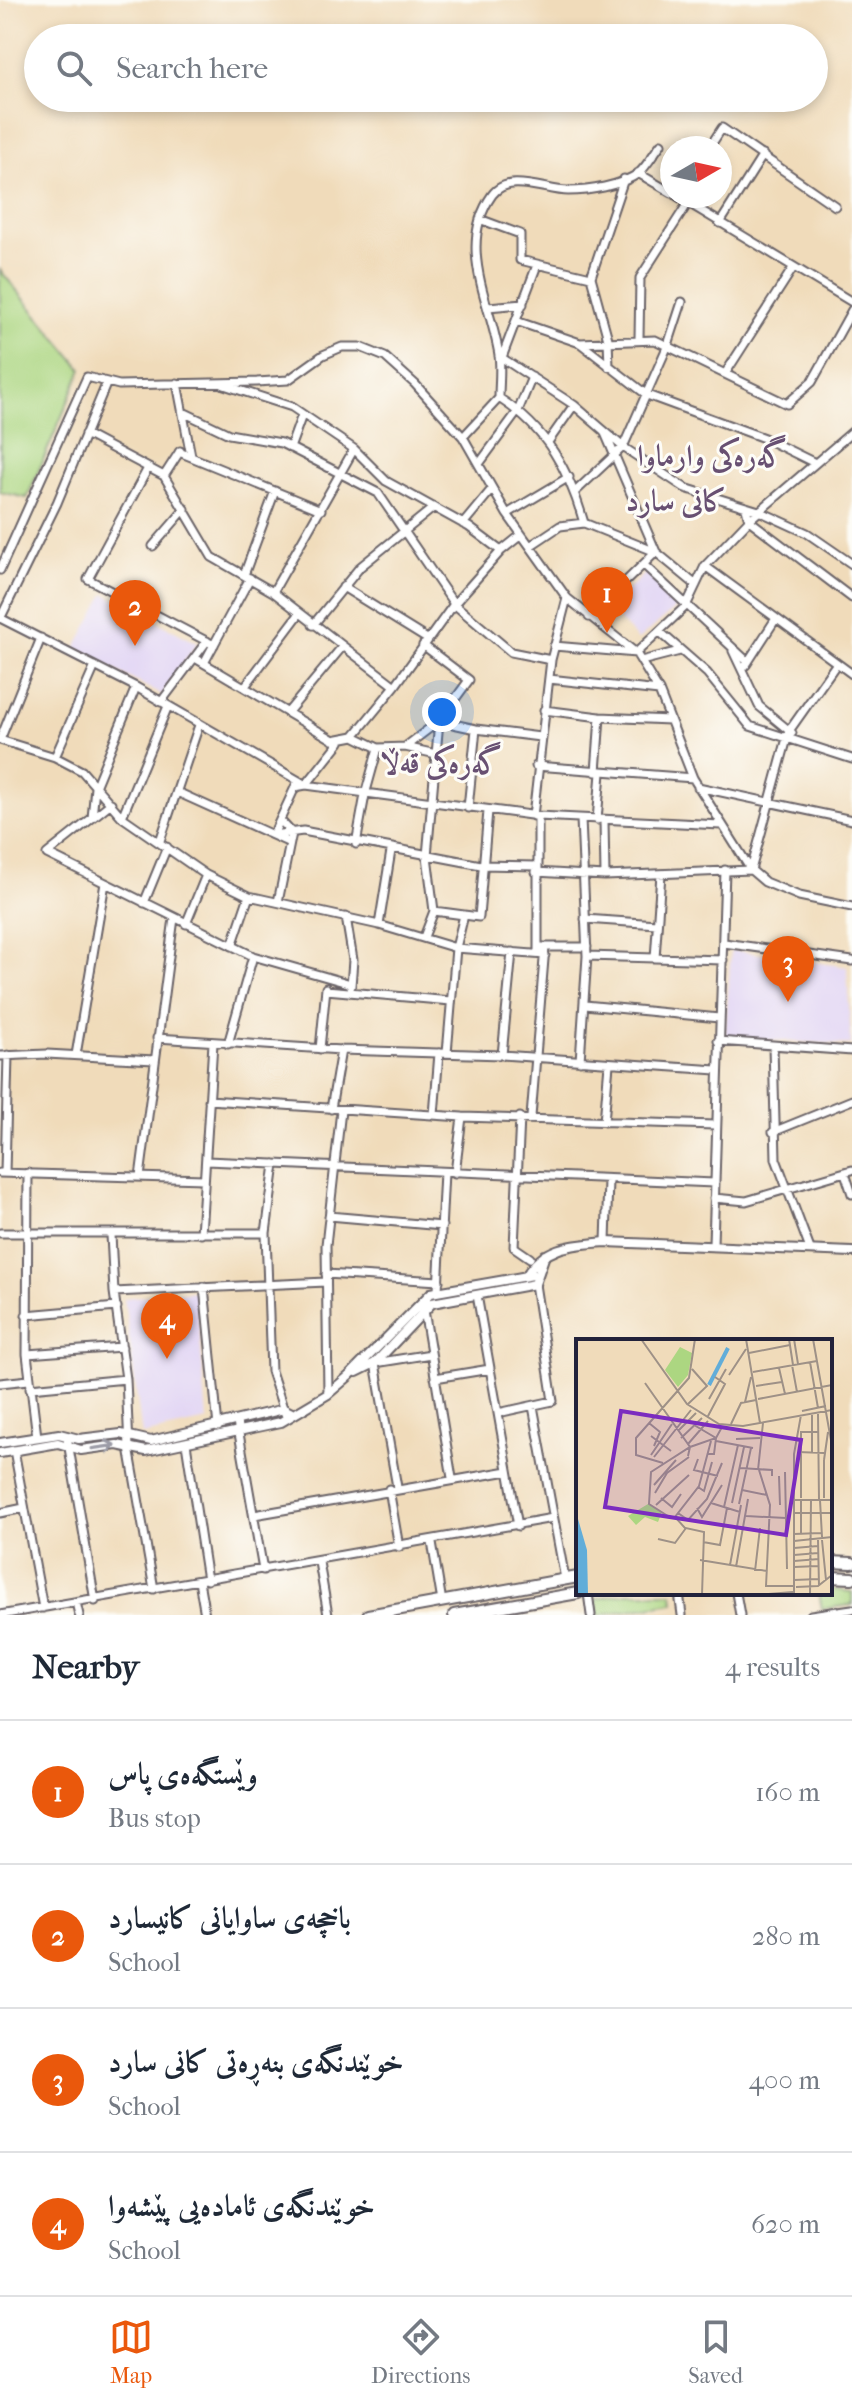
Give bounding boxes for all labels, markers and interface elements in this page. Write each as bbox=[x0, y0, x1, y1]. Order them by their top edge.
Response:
search box bbox=[24, 24, 828, 112]
icon: search bbox=[52, 46, 96, 90]
text: Search here bbox=[116, 51, 268, 86]
north arrow bbox=[660, 136, 732, 208]
district label: گەرەکی وارماوا bbox=[637, 434, 787, 474]
district label: کانی سارد bbox=[625, 484, 727, 519]
pin: 1 bbox=[581, 567, 633, 633]
pin: 2 bbox=[109, 580, 161, 646]
your location bbox=[422, 692, 462, 732]
district label: گەرەکی قەڵا bbox=[380, 741, 502, 781]
pin: 3 bbox=[762, 936, 814, 1002]
pin: 4 bbox=[141, 1293, 193, 1359]
inset map bbox=[576, 1339, 832, 1595]
one-way arrow bbox=[91, 1439, 116, 1454]
text: Nearby bbox=[32, 1647, 139, 1687]
text: 4 results bbox=[725, 1652, 820, 1683]
text: وێستگەەی پاس bbox=[108, 1757, 258, 1792]
text: 1 bbox=[53, 1777, 63, 1808]
text: 160 m bbox=[755, 1777, 820, 1808]
text: Bus stop bbox=[108, 1803, 201, 1834]
text: باخچەی ساوایانی کانیسارد bbox=[108, 1901, 351, 1936]
text: 2 bbox=[51, 1921, 65, 1952]
text: 280 m bbox=[752, 1921, 820, 1952]
text: School bbox=[108, 1947, 181, 1978]
text: خوێندنگەی بنەڕەتی کانی سارد bbox=[108, 2045, 404, 2080]
text: 3 bbox=[53, 2065, 63, 2096]
text: 400 m bbox=[749, 2065, 820, 2096]
text: School bbox=[108, 2091, 181, 2122]
text: خوێندنگەی ئامادەیی پێشەوا bbox=[108, 2189, 375, 2224]
text: 4 bbox=[50, 2209, 66, 2240]
text: 620 m bbox=[751, 2209, 820, 2240]
text: School bbox=[108, 2235, 181, 2266]
tab: Map bbox=[109, 2315, 153, 2389]
tab: Directions bbox=[371, 2315, 470, 2389]
tab: Saved bbox=[688, 2315, 743, 2389]

